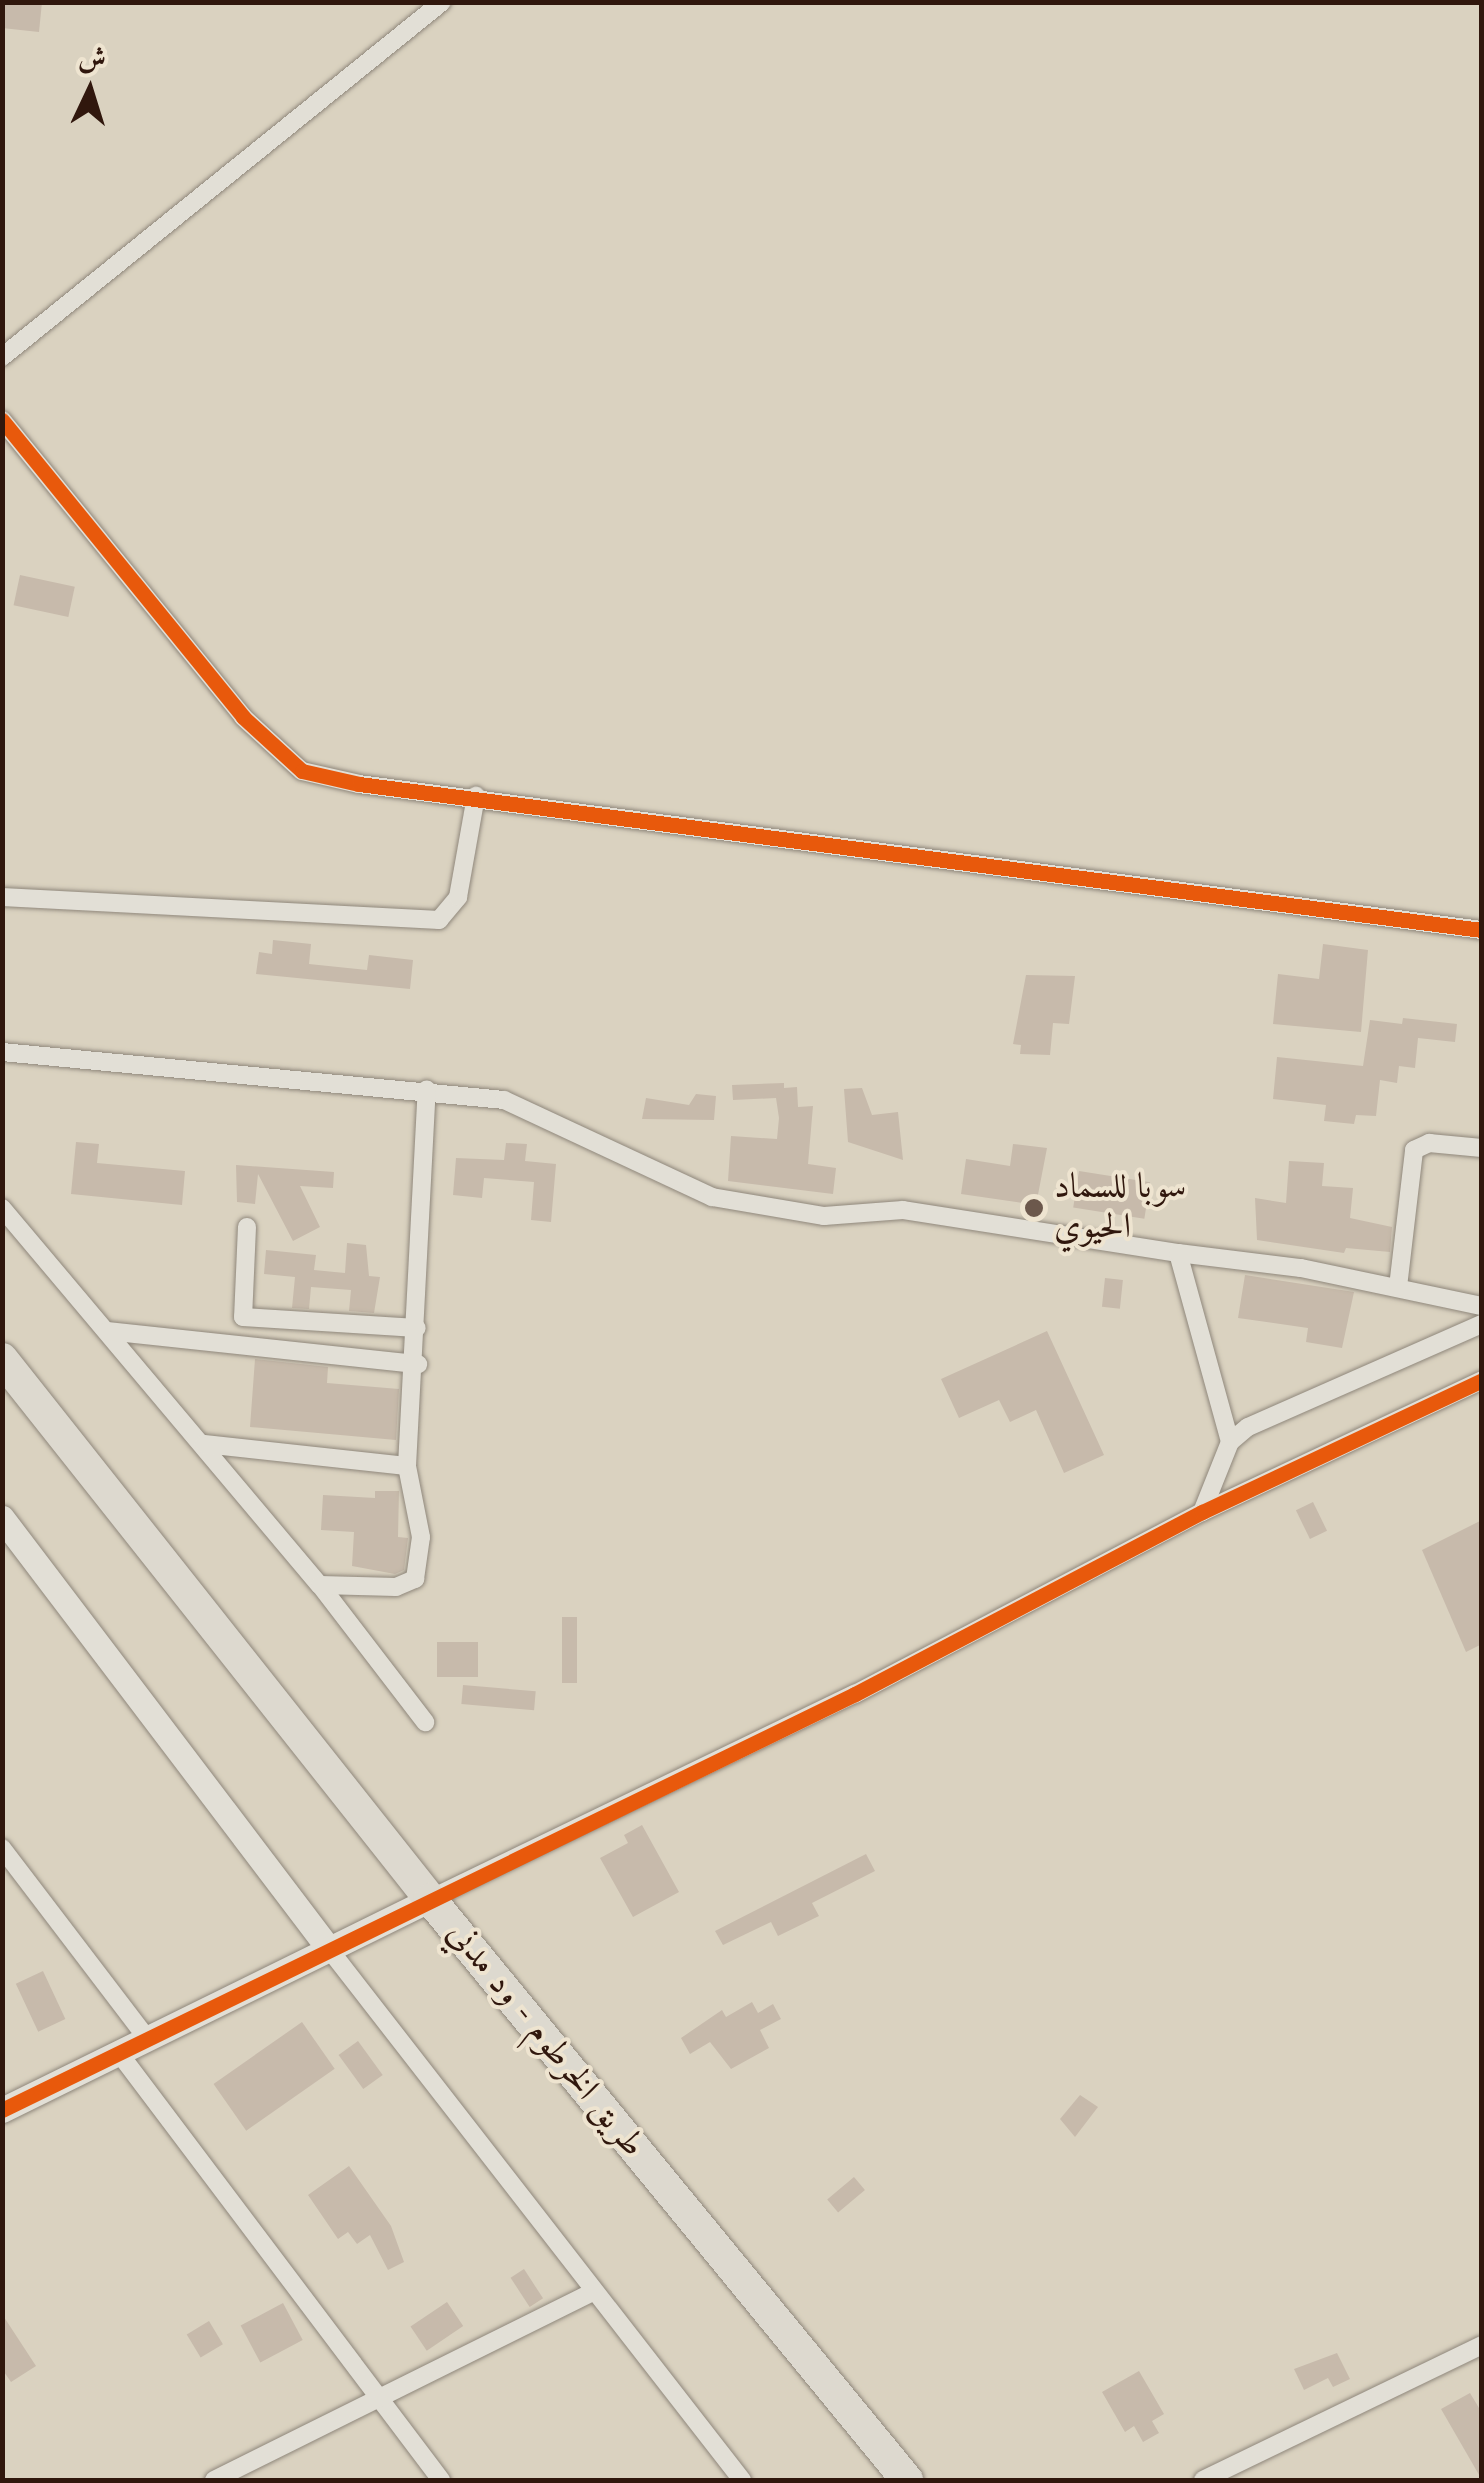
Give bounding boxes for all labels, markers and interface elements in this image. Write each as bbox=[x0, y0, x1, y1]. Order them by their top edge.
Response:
north arrow bbox=[40, 40, 140, 140]
text: ش bbox=[77, 45, 107, 75]
place label: سوبا للسماد الحيوي bbox=[1054, 1167, 1186, 1249]
marker: سوبا للسماد الحيوي bbox=[1023, 1197, 1045, 1219]
street label: طريق الخرطوم - ود مدني bbox=[437, 1914, 653, 2166]

